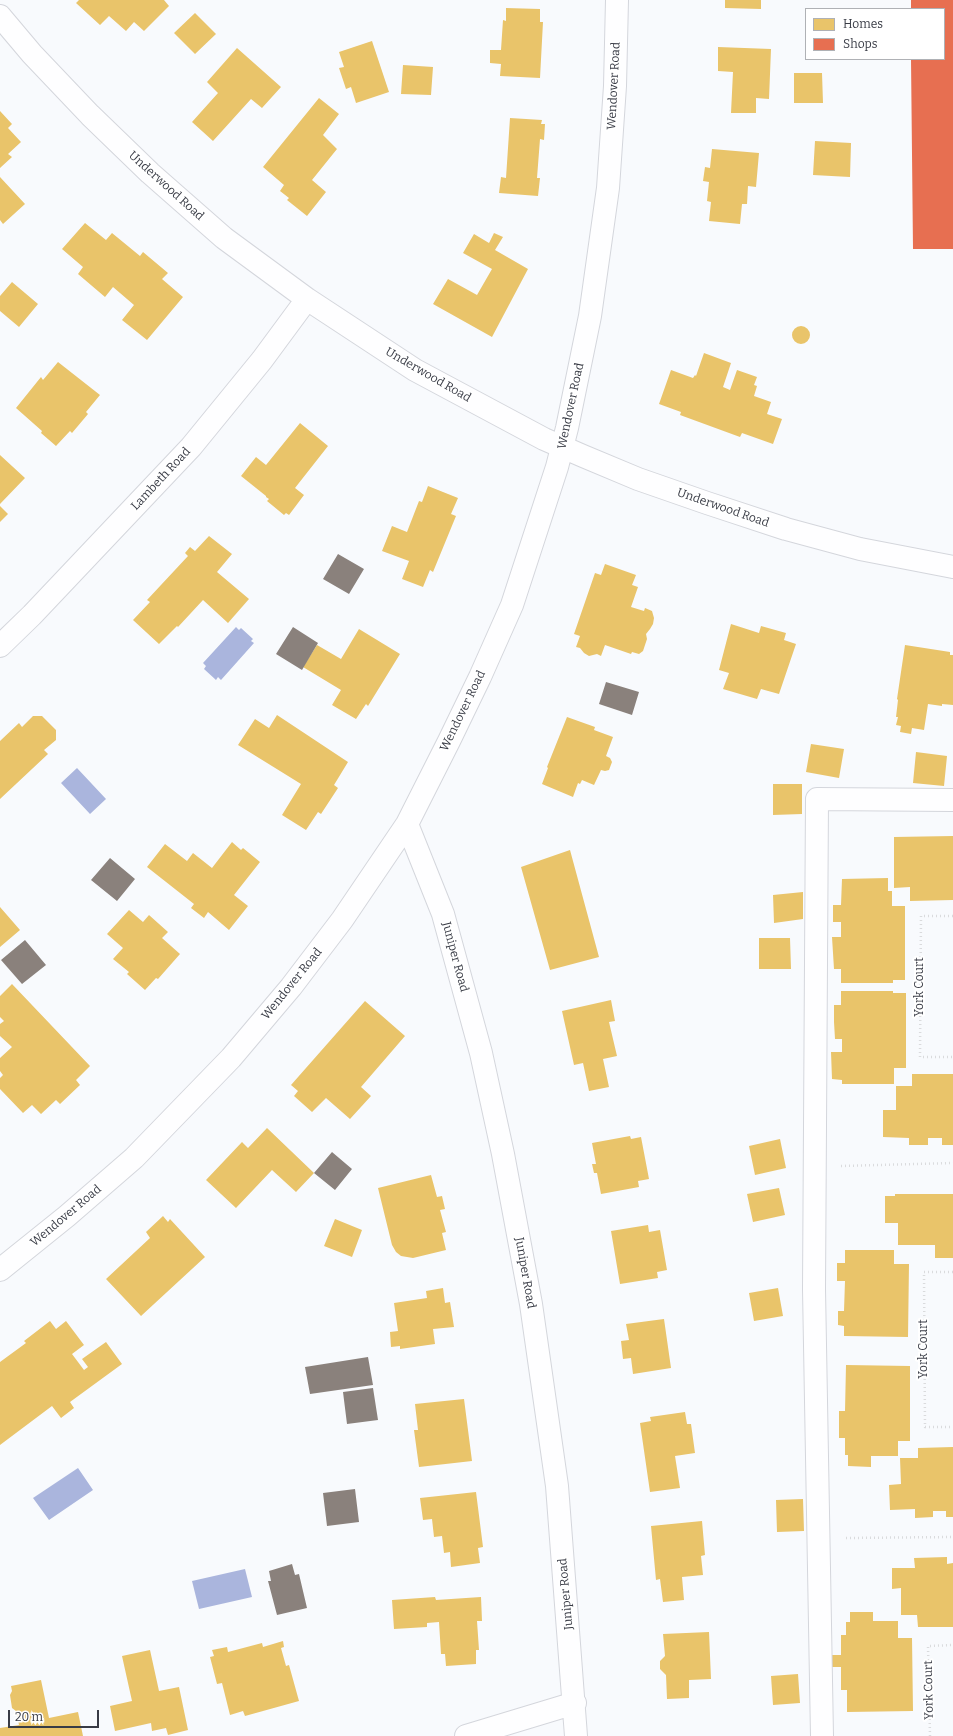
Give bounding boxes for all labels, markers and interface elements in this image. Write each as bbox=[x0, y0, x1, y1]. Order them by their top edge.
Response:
legend bbox=[805, 8, 945, 60]
text: Homes bbox=[843, 17, 883, 31]
text: Shops bbox=[843, 37, 877, 51]
street label: Wendover Road bbox=[605, 42, 623, 130]
street label: Underwood Road bbox=[125, 148, 207, 224]
street label: Underwood Road bbox=[383, 345, 473, 405]
street label: Wendover Road bbox=[555, 361, 587, 451]
street label: Lambeth Road bbox=[128, 445, 194, 513]
street label: Underwood Road bbox=[675, 485, 771, 531]
street label: Wendover Road bbox=[437, 668, 489, 754]
street label: Juniper Road bbox=[439, 920, 471, 994]
street label: Wendover Road bbox=[259, 945, 325, 1023]
street label: York Court bbox=[913, 957, 927, 1017]
street label: Wendover Road bbox=[28, 1182, 104, 1250]
street label: Juniper Road bbox=[512, 1236, 538, 1310]
street label: York Court bbox=[917, 1319, 931, 1379]
street label: Juniper Road bbox=[556, 1557, 576, 1631]
street label: York Court bbox=[921, 1660, 937, 1720]
scale bar bbox=[10, 1702, 101, 1728]
text: 20 m bbox=[15, 1710, 43, 1724]

